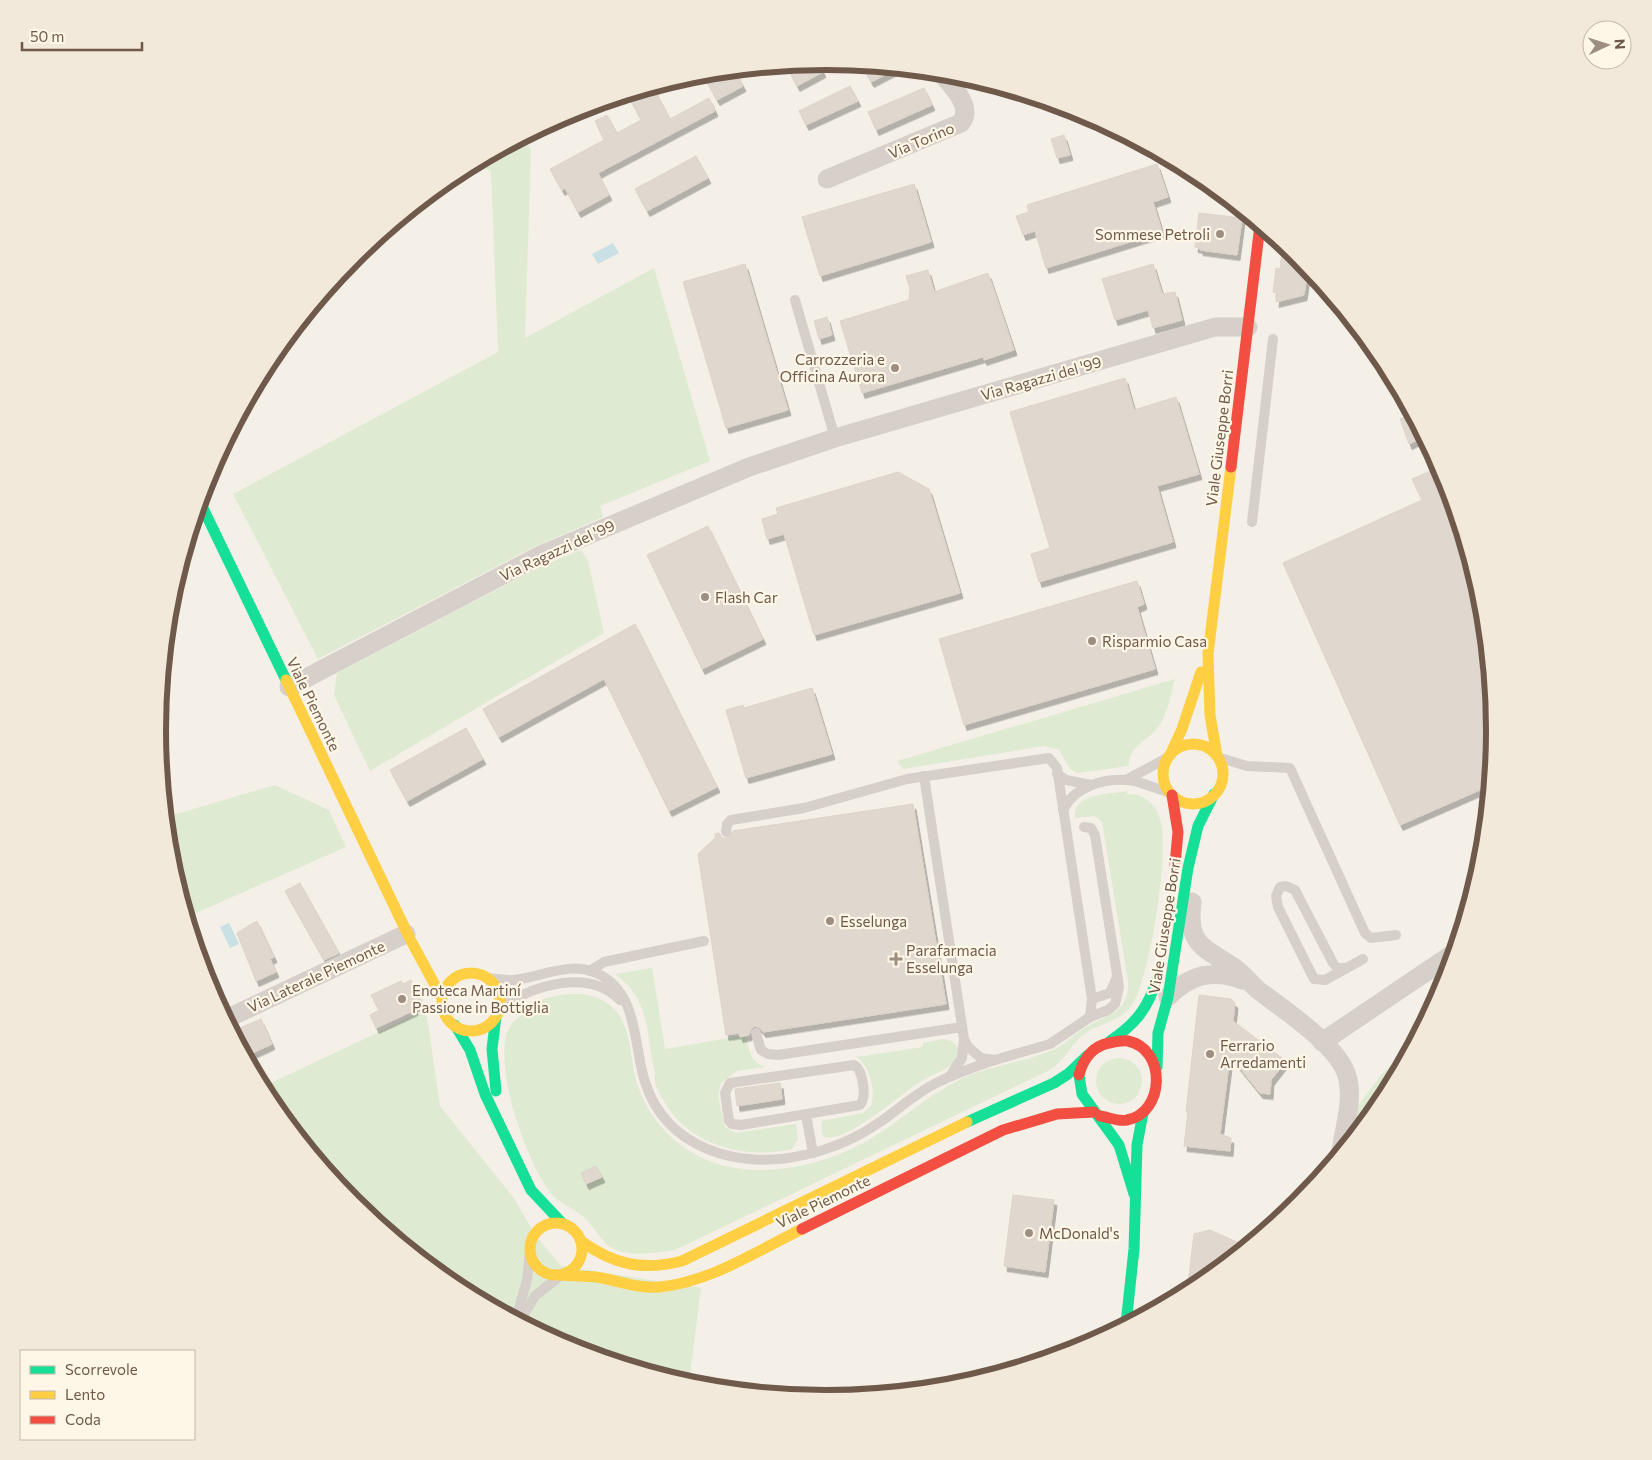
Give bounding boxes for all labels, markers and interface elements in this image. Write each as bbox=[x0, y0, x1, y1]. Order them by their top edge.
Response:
scale bar bbox=[22, 20, 142, 52]
north arrow bbox=[1582, 20, 1632, 70]
text: 50 m bbox=[30, 27, 64, 45]
text: N bbox=[1612, 38, 1629, 50]
street label: Via Torino bbox=[885, 118, 957, 162]
place label: Sommese Petroli bbox=[1095, 225, 1210, 243]
marker: Sommese Petroli bbox=[1214, 228, 1226, 240]
place label: Carrozzeria e Officina Aurora bbox=[780, 350, 885, 385]
street label: Via Ragazzi del '99 bbox=[979, 352, 1103, 404]
marker: Carrozzeria e Officina Aurora bbox=[889, 362, 901, 374]
street label: Viale Giuseppe Borri bbox=[1202, 369, 1236, 507]
street label: Via Ragazzi del '99 bbox=[497, 515, 617, 585]
place label: Flash Car bbox=[715, 588, 778, 606]
marker: Flash Car bbox=[699, 591, 711, 603]
place label: Risparmio Casa bbox=[1102, 632, 1207, 650]
marker: Risparmio Casa bbox=[1086, 635, 1098, 647]
street label: Viale Piemonte bbox=[283, 654, 345, 754]
street label: Viale Giuseppe Borri bbox=[1144, 857, 1184, 995]
place label: Esselunga bbox=[840, 912, 907, 930]
marker: Esselunga bbox=[824, 915, 836, 927]
street label: Via Laterale Piemonte bbox=[245, 936, 388, 1016]
place label: Parafarmacia Esselunga bbox=[906, 941, 997, 976]
marker: Parafarmacia Esselunga bbox=[890, 953, 902, 965]
place label: Enoteca Martiní Passione in Bottiglia bbox=[412, 981, 549, 1016]
marker: Enoteca Martiní Passione in Bottiglia bbox=[396, 993, 408, 1005]
place label: Ferrario Arredamenti bbox=[1220, 1036, 1306, 1071]
marker: Ferrario Arredamenti bbox=[1204, 1048, 1216, 1060]
street label: Viale Piemonte bbox=[773, 1170, 873, 1232]
place label: McDonald's bbox=[1039, 1224, 1120, 1242]
marker: McDonald's bbox=[1023, 1227, 1035, 1239]
legend bbox=[20, 1350, 195, 1440]
text: Scorrevole bbox=[65, 1360, 138, 1378]
text: Lento bbox=[65, 1385, 105, 1403]
text: Coda bbox=[65, 1410, 101, 1428]

